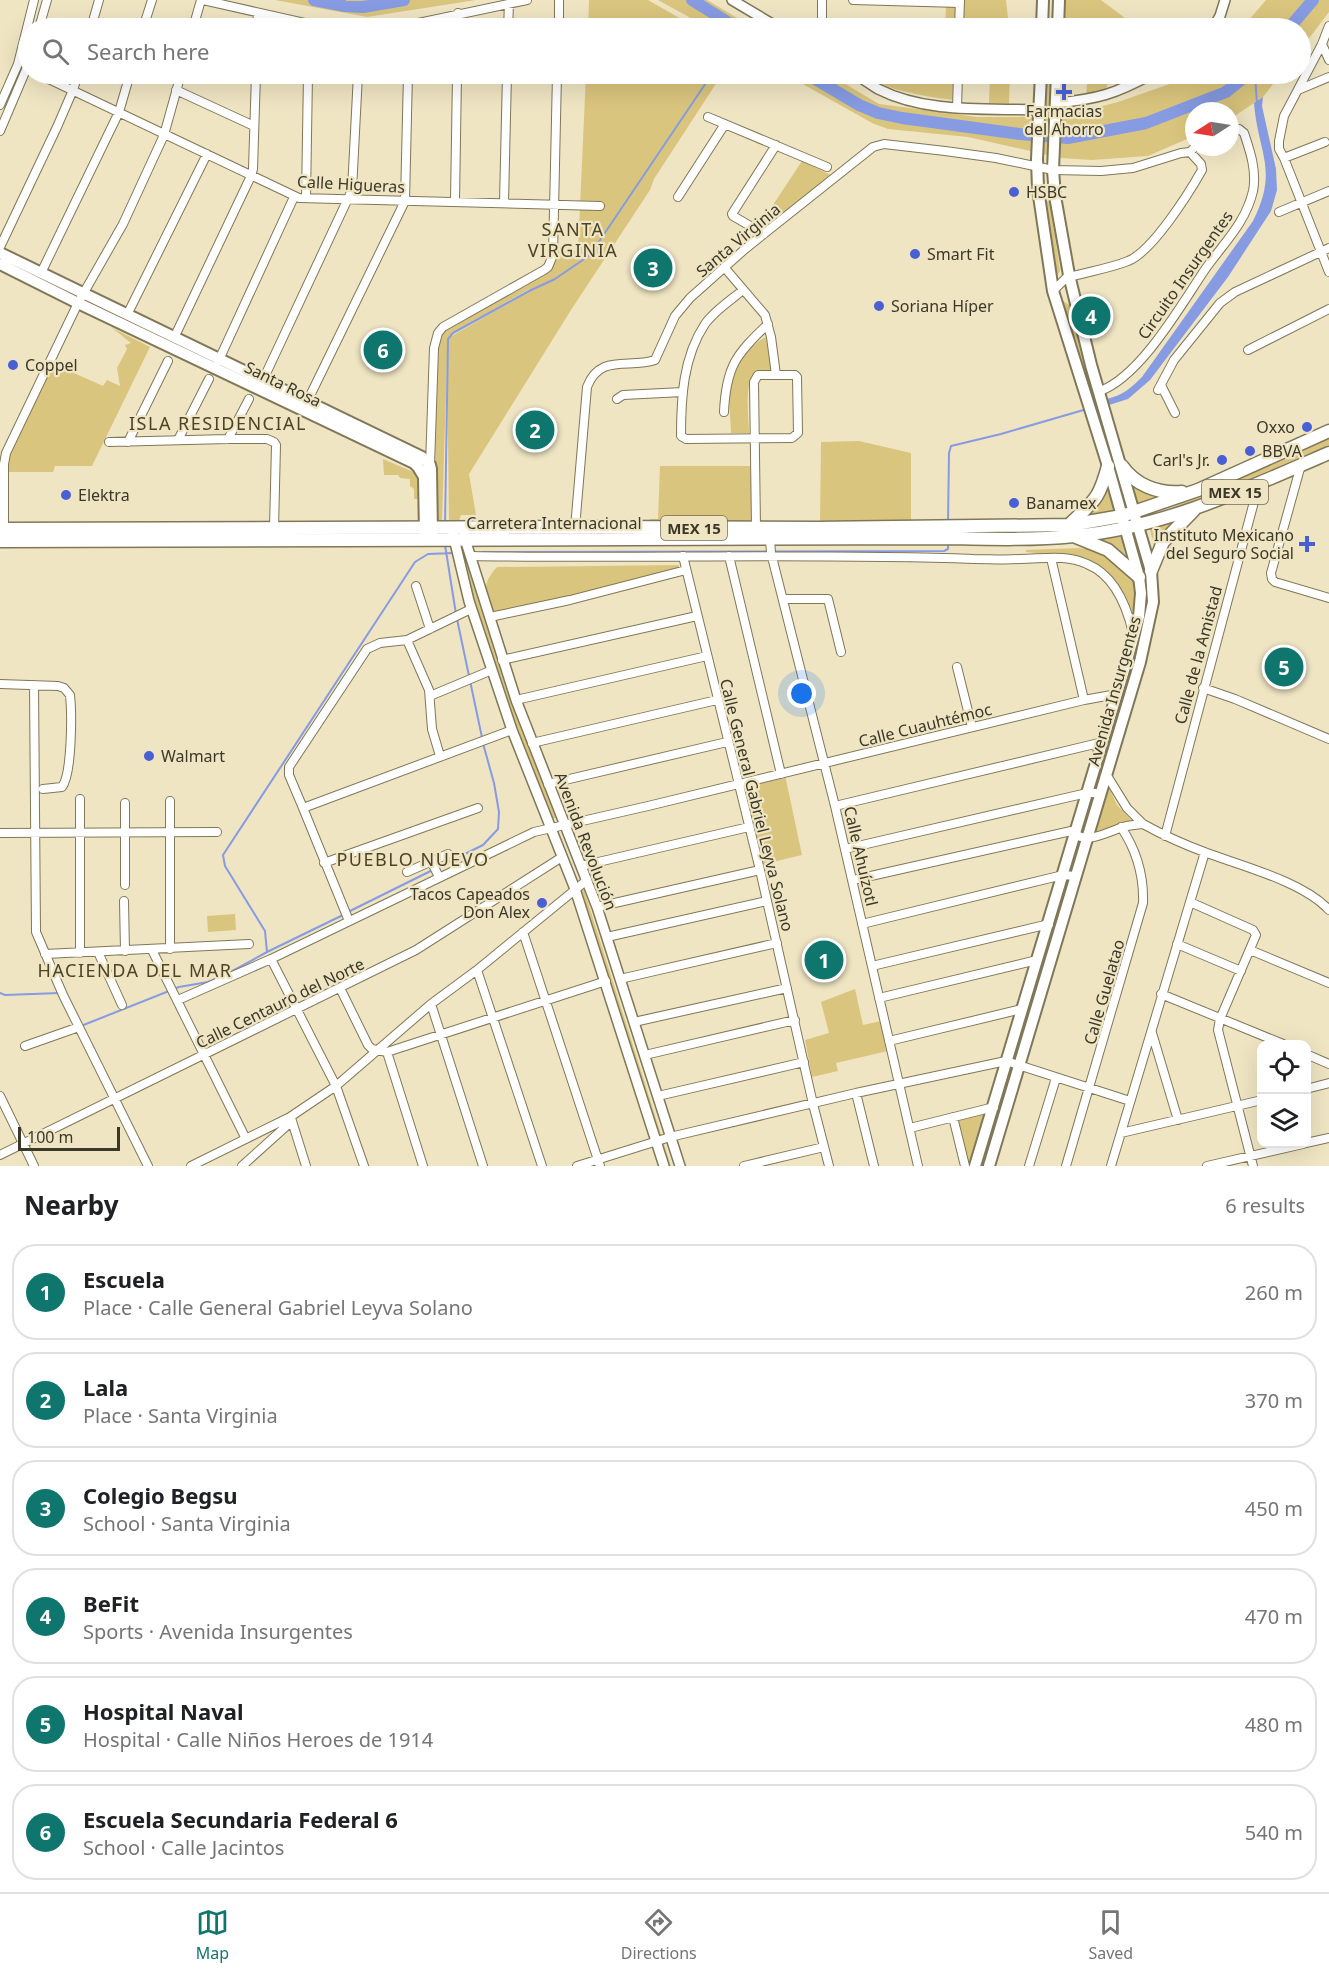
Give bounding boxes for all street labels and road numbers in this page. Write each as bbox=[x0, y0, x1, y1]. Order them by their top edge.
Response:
street label: Calle Higueras bbox=[296, 170, 406, 198]
street label: Santa Virginia bbox=[691, 198, 785, 282]
street label: Circuito Insurgentes bbox=[1132, 206, 1238, 344]
street label: Santa Rosa bbox=[241, 356, 325, 412]
road number: MEX 15 bbox=[1202, 480, 1268, 504]
street label: Carretera Internacional bbox=[466, 512, 642, 534]
road number: MEX 15 bbox=[661, 516, 727, 540]
street label: Calle de la Amistad bbox=[1169, 583, 1227, 727]
street label: Avenida Insurgentes bbox=[1082, 614, 1146, 768]
street label: Calle General Gabriel Leyva Solano bbox=[715, 676, 799, 934]
street label: Calle Cuauhtémoc bbox=[856, 698, 994, 752]
street label: Avenida Revolución bbox=[550, 769, 622, 913]
street label: Calle Ahuízotl bbox=[839, 804, 883, 908]
street label: Calle Guelatao bbox=[1078, 937, 1130, 1047]
street label: Calle Centauro del Norte bbox=[192, 953, 368, 1053]

